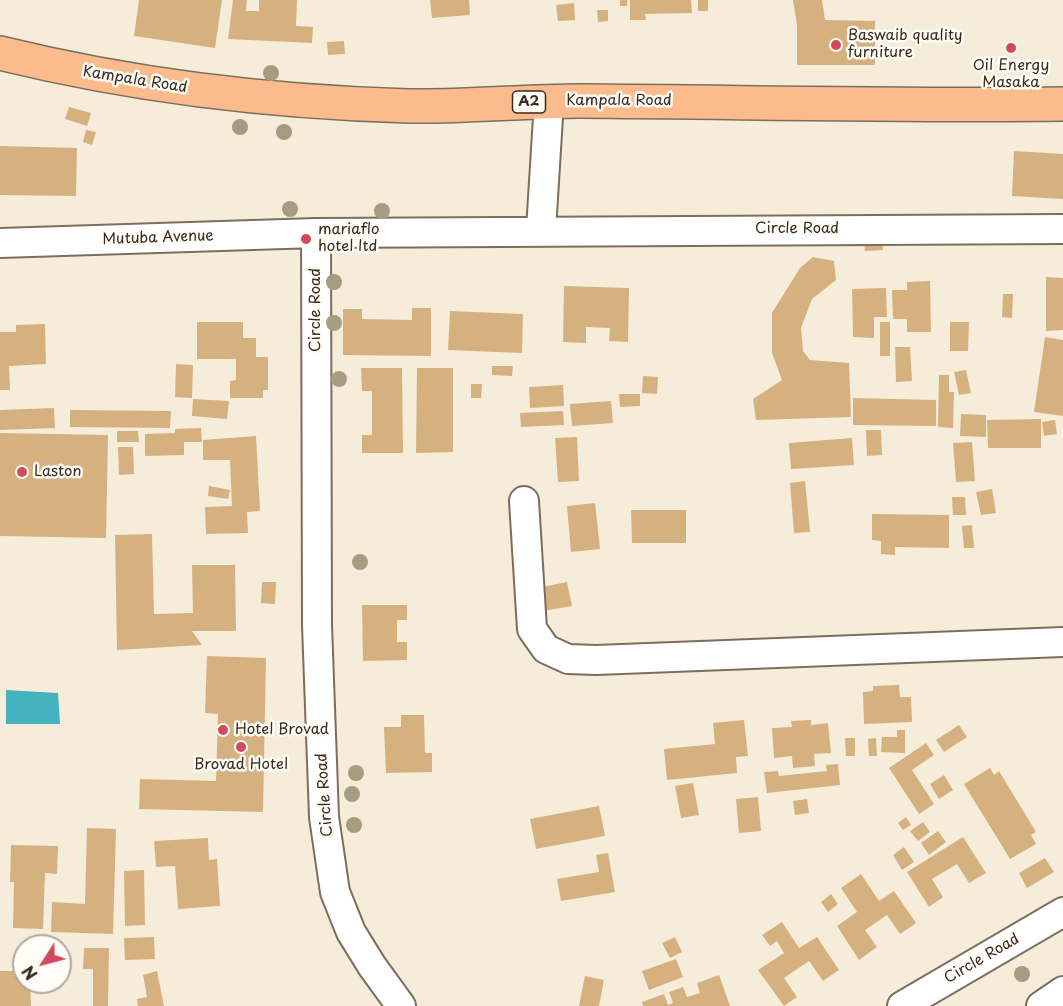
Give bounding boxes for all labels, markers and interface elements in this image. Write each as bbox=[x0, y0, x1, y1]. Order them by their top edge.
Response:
place label: Baswaib quality furniture bbox=[848, 27, 963, 62]
marker: Baswaib quality furniture bbox=[829, 38, 843, 52]
marker: Oil Energy Masaka bbox=[1004, 41, 1018, 55]
place label: Oil Energy Masaka bbox=[973, 57, 1049, 92]
street label: Kampala Road bbox=[82, 63, 188, 97]
road number: A2 bbox=[512, 91, 546, 113]
street label: Kampala Road bbox=[566, 92, 672, 110]
street label: Circle Road bbox=[755, 220, 839, 238]
place label: mariaflo hotel ltd bbox=[318, 221, 379, 256]
street label: Mutuba Avenue bbox=[102, 227, 214, 249]
marker: mariaflo hotel ltd bbox=[299, 232, 313, 246]
street label: Circle Road bbox=[307, 268, 325, 352]
place label: Laston bbox=[34, 463, 81, 481]
marker: Laston bbox=[15, 465, 29, 479]
place label: Hotel Brovad bbox=[235, 721, 329, 739]
marker: Hotel Brovad bbox=[216, 723, 230, 737]
marker: Brovad Hotel bbox=[234, 740, 248, 754]
street label: Circle Road bbox=[313, 752, 337, 838]
place label: Brovad Hotel bbox=[194, 756, 288, 774]
street label: Circle Road bbox=[941, 930, 1023, 988]
north arrow bbox=[12, 934, 72, 994]
text: N bbox=[16, 961, 42, 986]

